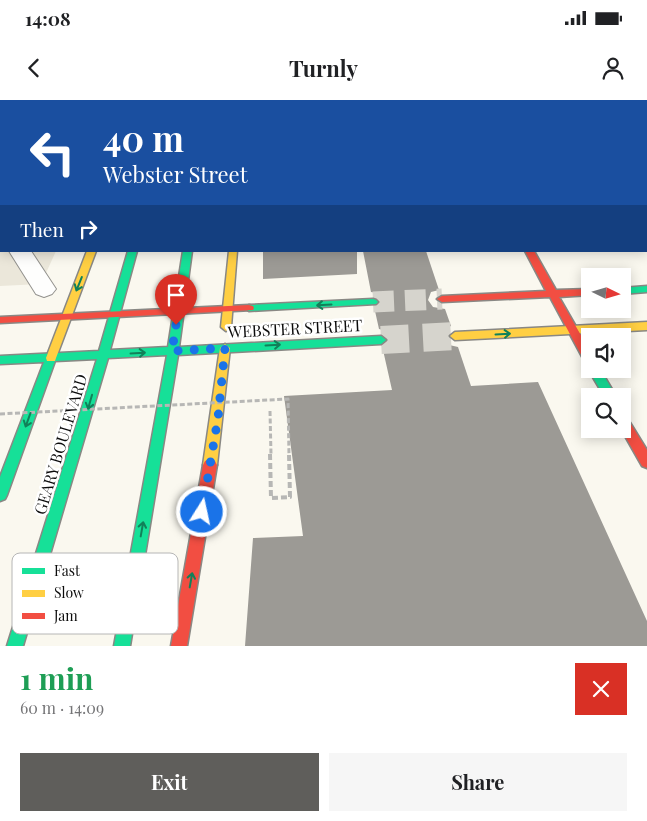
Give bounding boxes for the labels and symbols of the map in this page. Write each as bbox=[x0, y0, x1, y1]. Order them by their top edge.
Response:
north arrow bbox=[581, 268, 631, 318]
pin bbox=[155, 274, 197, 325]
one-way arrow bbox=[74, 276, 83, 291]
one-way arrow bbox=[317, 300, 333, 309]
street label: WEBSTER STREET bbox=[226, 314, 363, 342]
one-way arrow bbox=[495, 329, 511, 338]
one-way arrow bbox=[265, 341, 281, 350]
one-way arrow bbox=[130, 348, 146, 358]
street label: GEARY BOULEVARD bbox=[29, 371, 91, 517]
one-way arrow bbox=[85, 393, 94, 409]
one-way arrow bbox=[23, 411, 32, 427]
position arrow bbox=[175, 485, 227, 537]
one-way arrow bbox=[138, 521, 148, 537]
legend bbox=[12, 553, 178, 634]
text: Fast bbox=[54, 561, 81, 580]
one-way arrow bbox=[186, 572, 196, 588]
text: Slow bbox=[54, 583, 84, 602]
text: Jam bbox=[53, 606, 78, 625]

